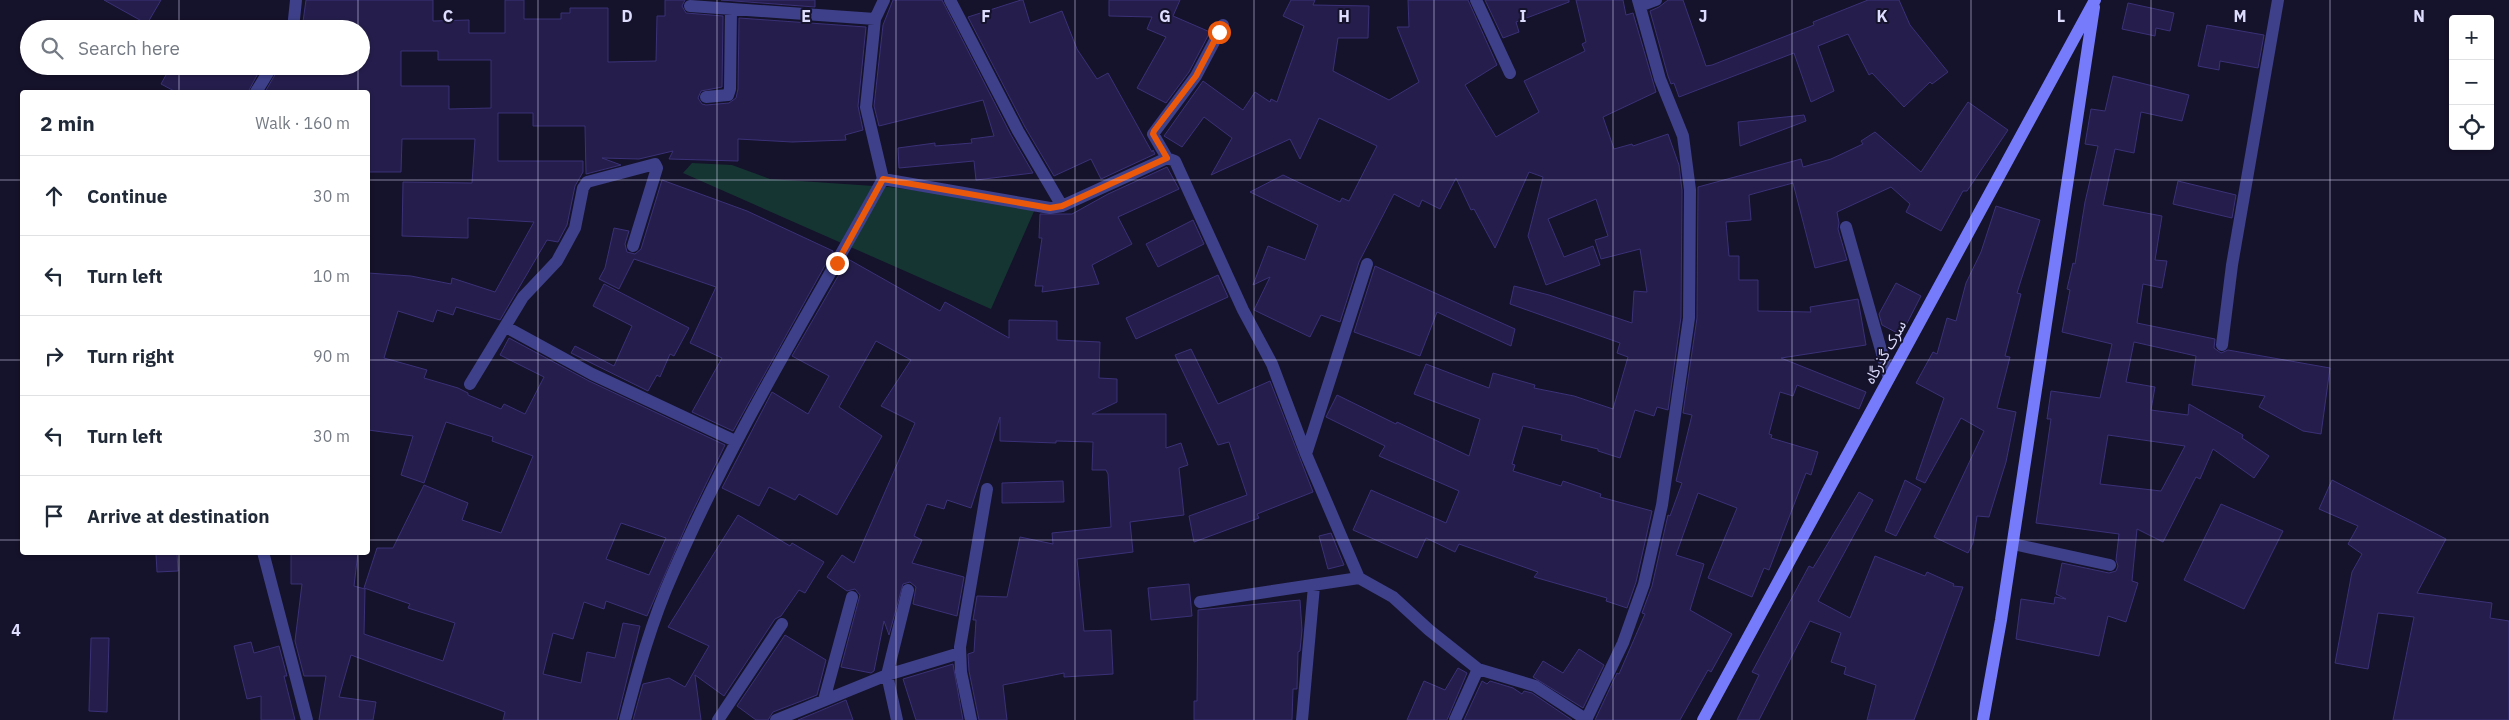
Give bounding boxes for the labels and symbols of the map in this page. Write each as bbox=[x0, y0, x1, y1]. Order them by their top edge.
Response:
text: C bbox=[443, 6, 453, 26]
text: D bbox=[621, 6, 633, 26]
text: E bbox=[801, 6, 811, 26]
text: F bbox=[981, 6, 991, 26]
text: G bbox=[1159, 6, 1171, 26]
text: H bbox=[1338, 6, 1350, 26]
text: I bbox=[1520, 6, 1527, 26]
text: J bbox=[1699, 6, 1707, 26]
text: K bbox=[1876, 6, 1888, 26]
text: L bbox=[2057, 6, 2065, 26]
text: M bbox=[2233, 6, 2247, 26]
text: N bbox=[2413, 6, 2425, 26]
route start bbox=[1208, 21, 1231, 44]
route end bbox=[826, 252, 849, 275]
street label: سرک گذرگاه bbox=[1860, 317, 1910, 387]
text: 4 bbox=[11, 620, 21, 640]

